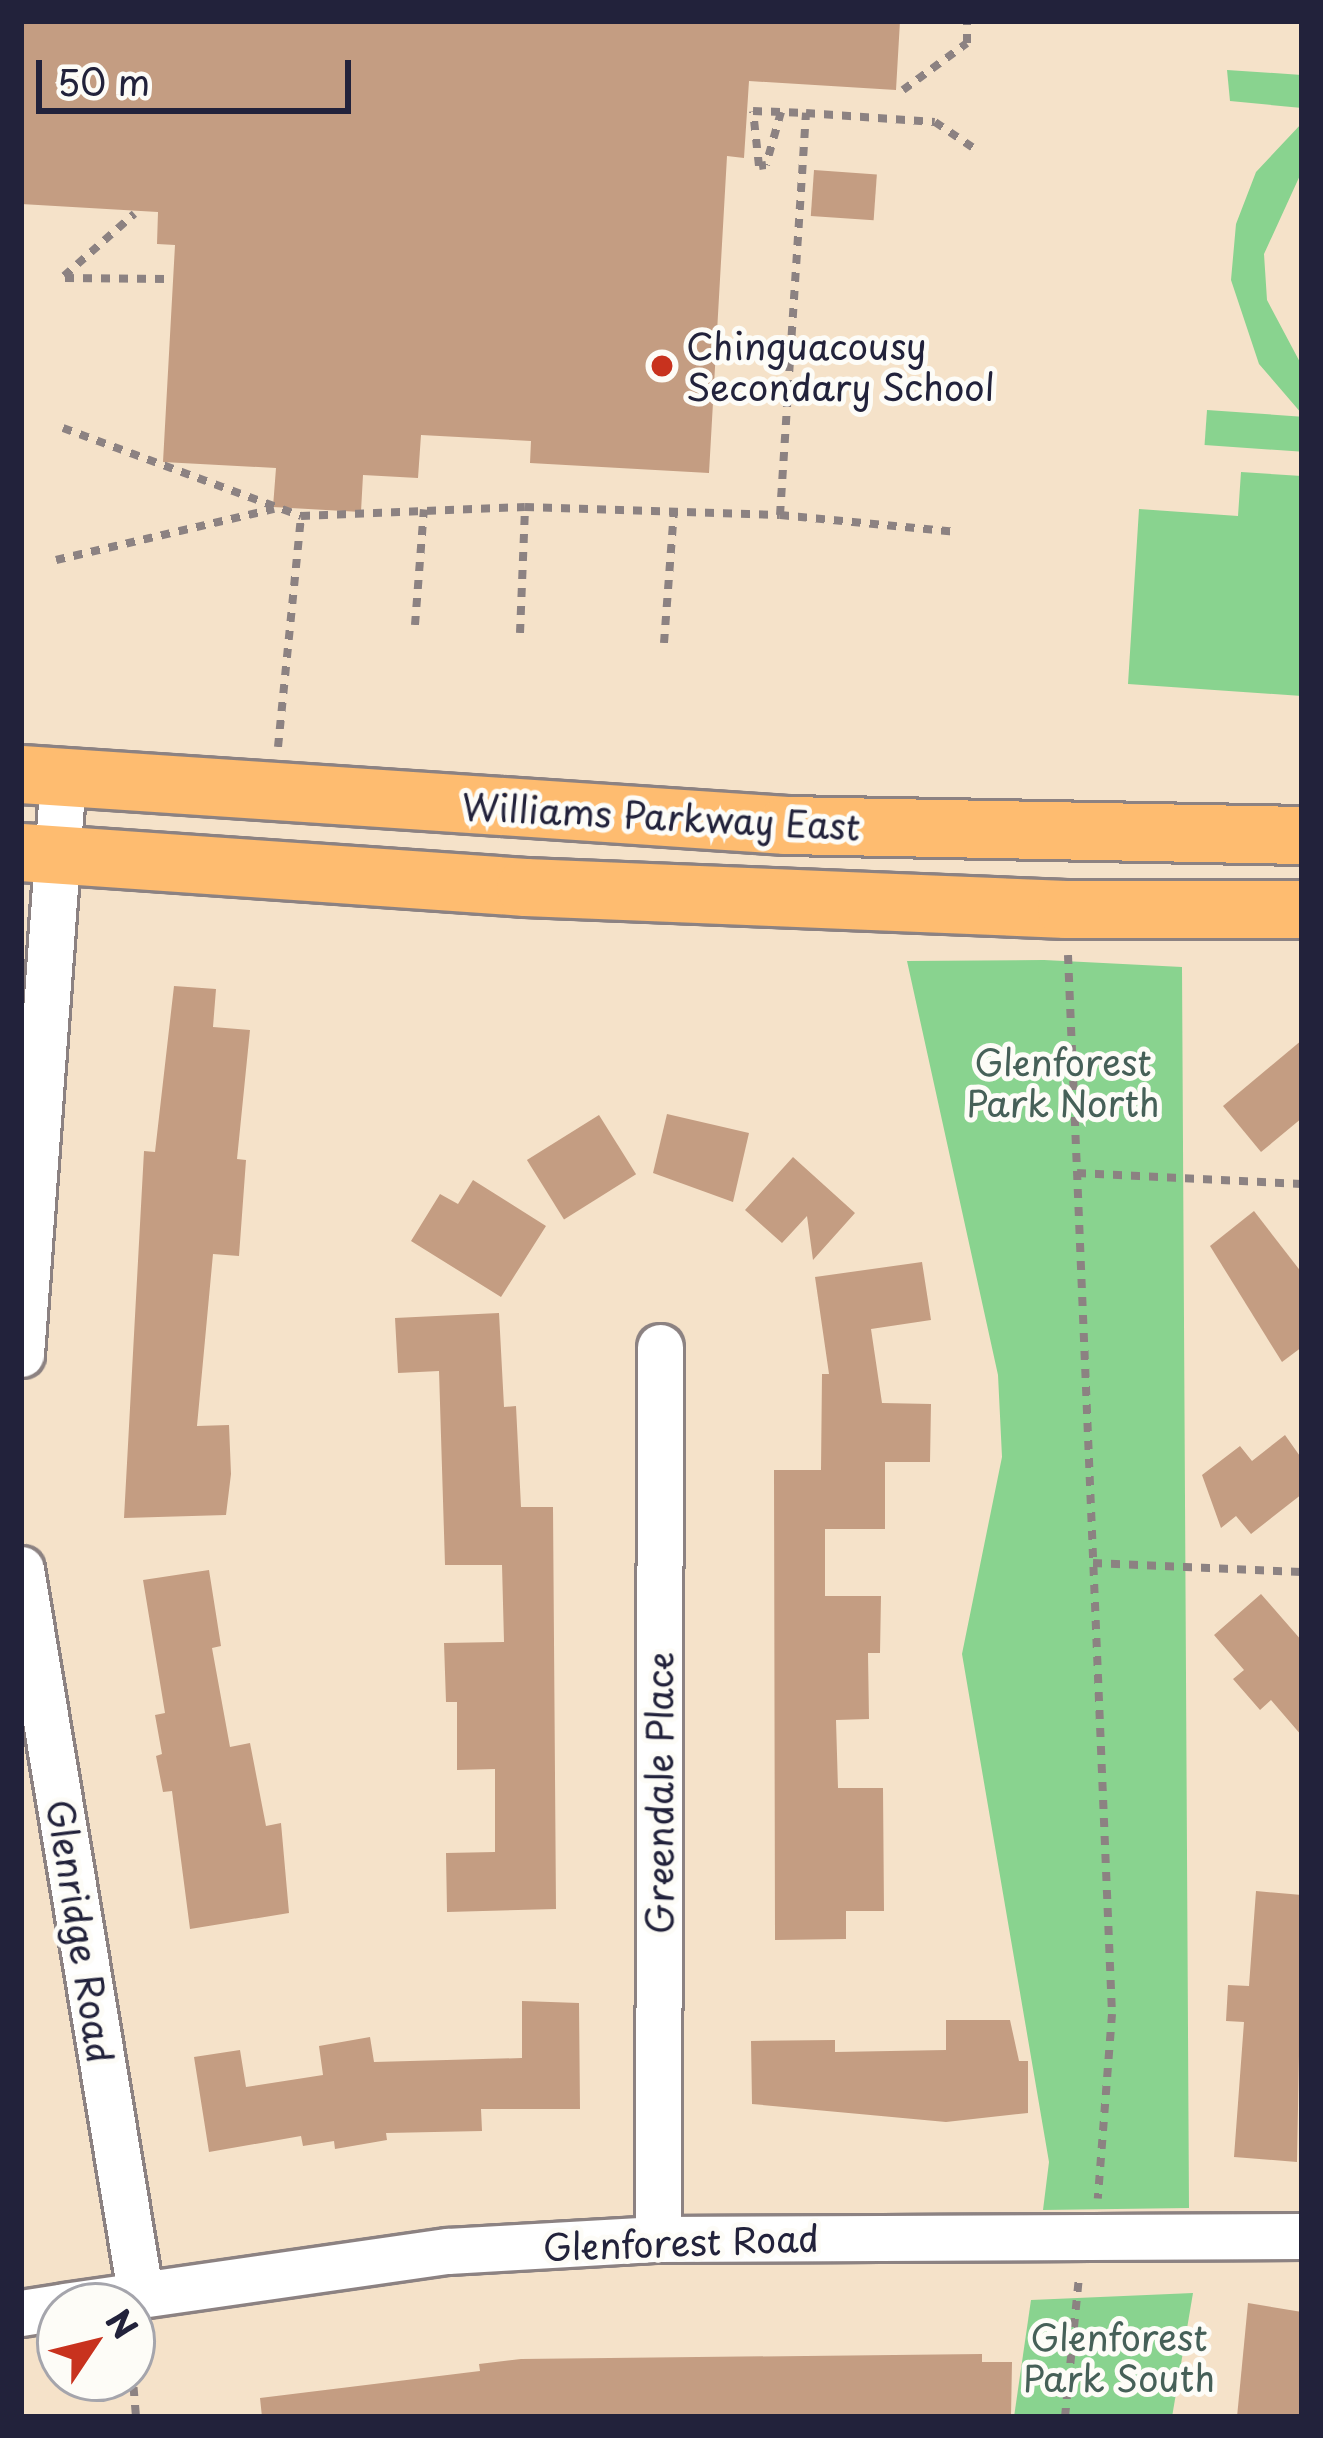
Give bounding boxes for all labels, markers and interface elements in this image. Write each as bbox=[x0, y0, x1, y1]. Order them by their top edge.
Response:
scale bar bbox=[42, 36, 357, 110]
text: 50 m bbox=[57, 54, 150, 108]
place label: Chinguacousy Secondary School bbox=[686, 323, 995, 408]
marker: Chinguacousy Secondary School bbox=[649, 353, 675, 379]
street label: Williams Parkway East bbox=[460, 784, 862, 848]
park label: Glenforest Park North bbox=[967, 1039, 1159, 1124]
street label: Greendale Place bbox=[637, 1650, 681, 1936]
street label: Glenridge Road bbox=[39, 1797, 123, 2065]
street label: Glenforest Road bbox=[542, 2216, 820, 2268]
north arrow bbox=[36, 2282, 156, 2402]
text: N bbox=[95, 2298, 151, 2348]
park label: Glenforest Park South bbox=[1023, 2314, 1215, 2399]

